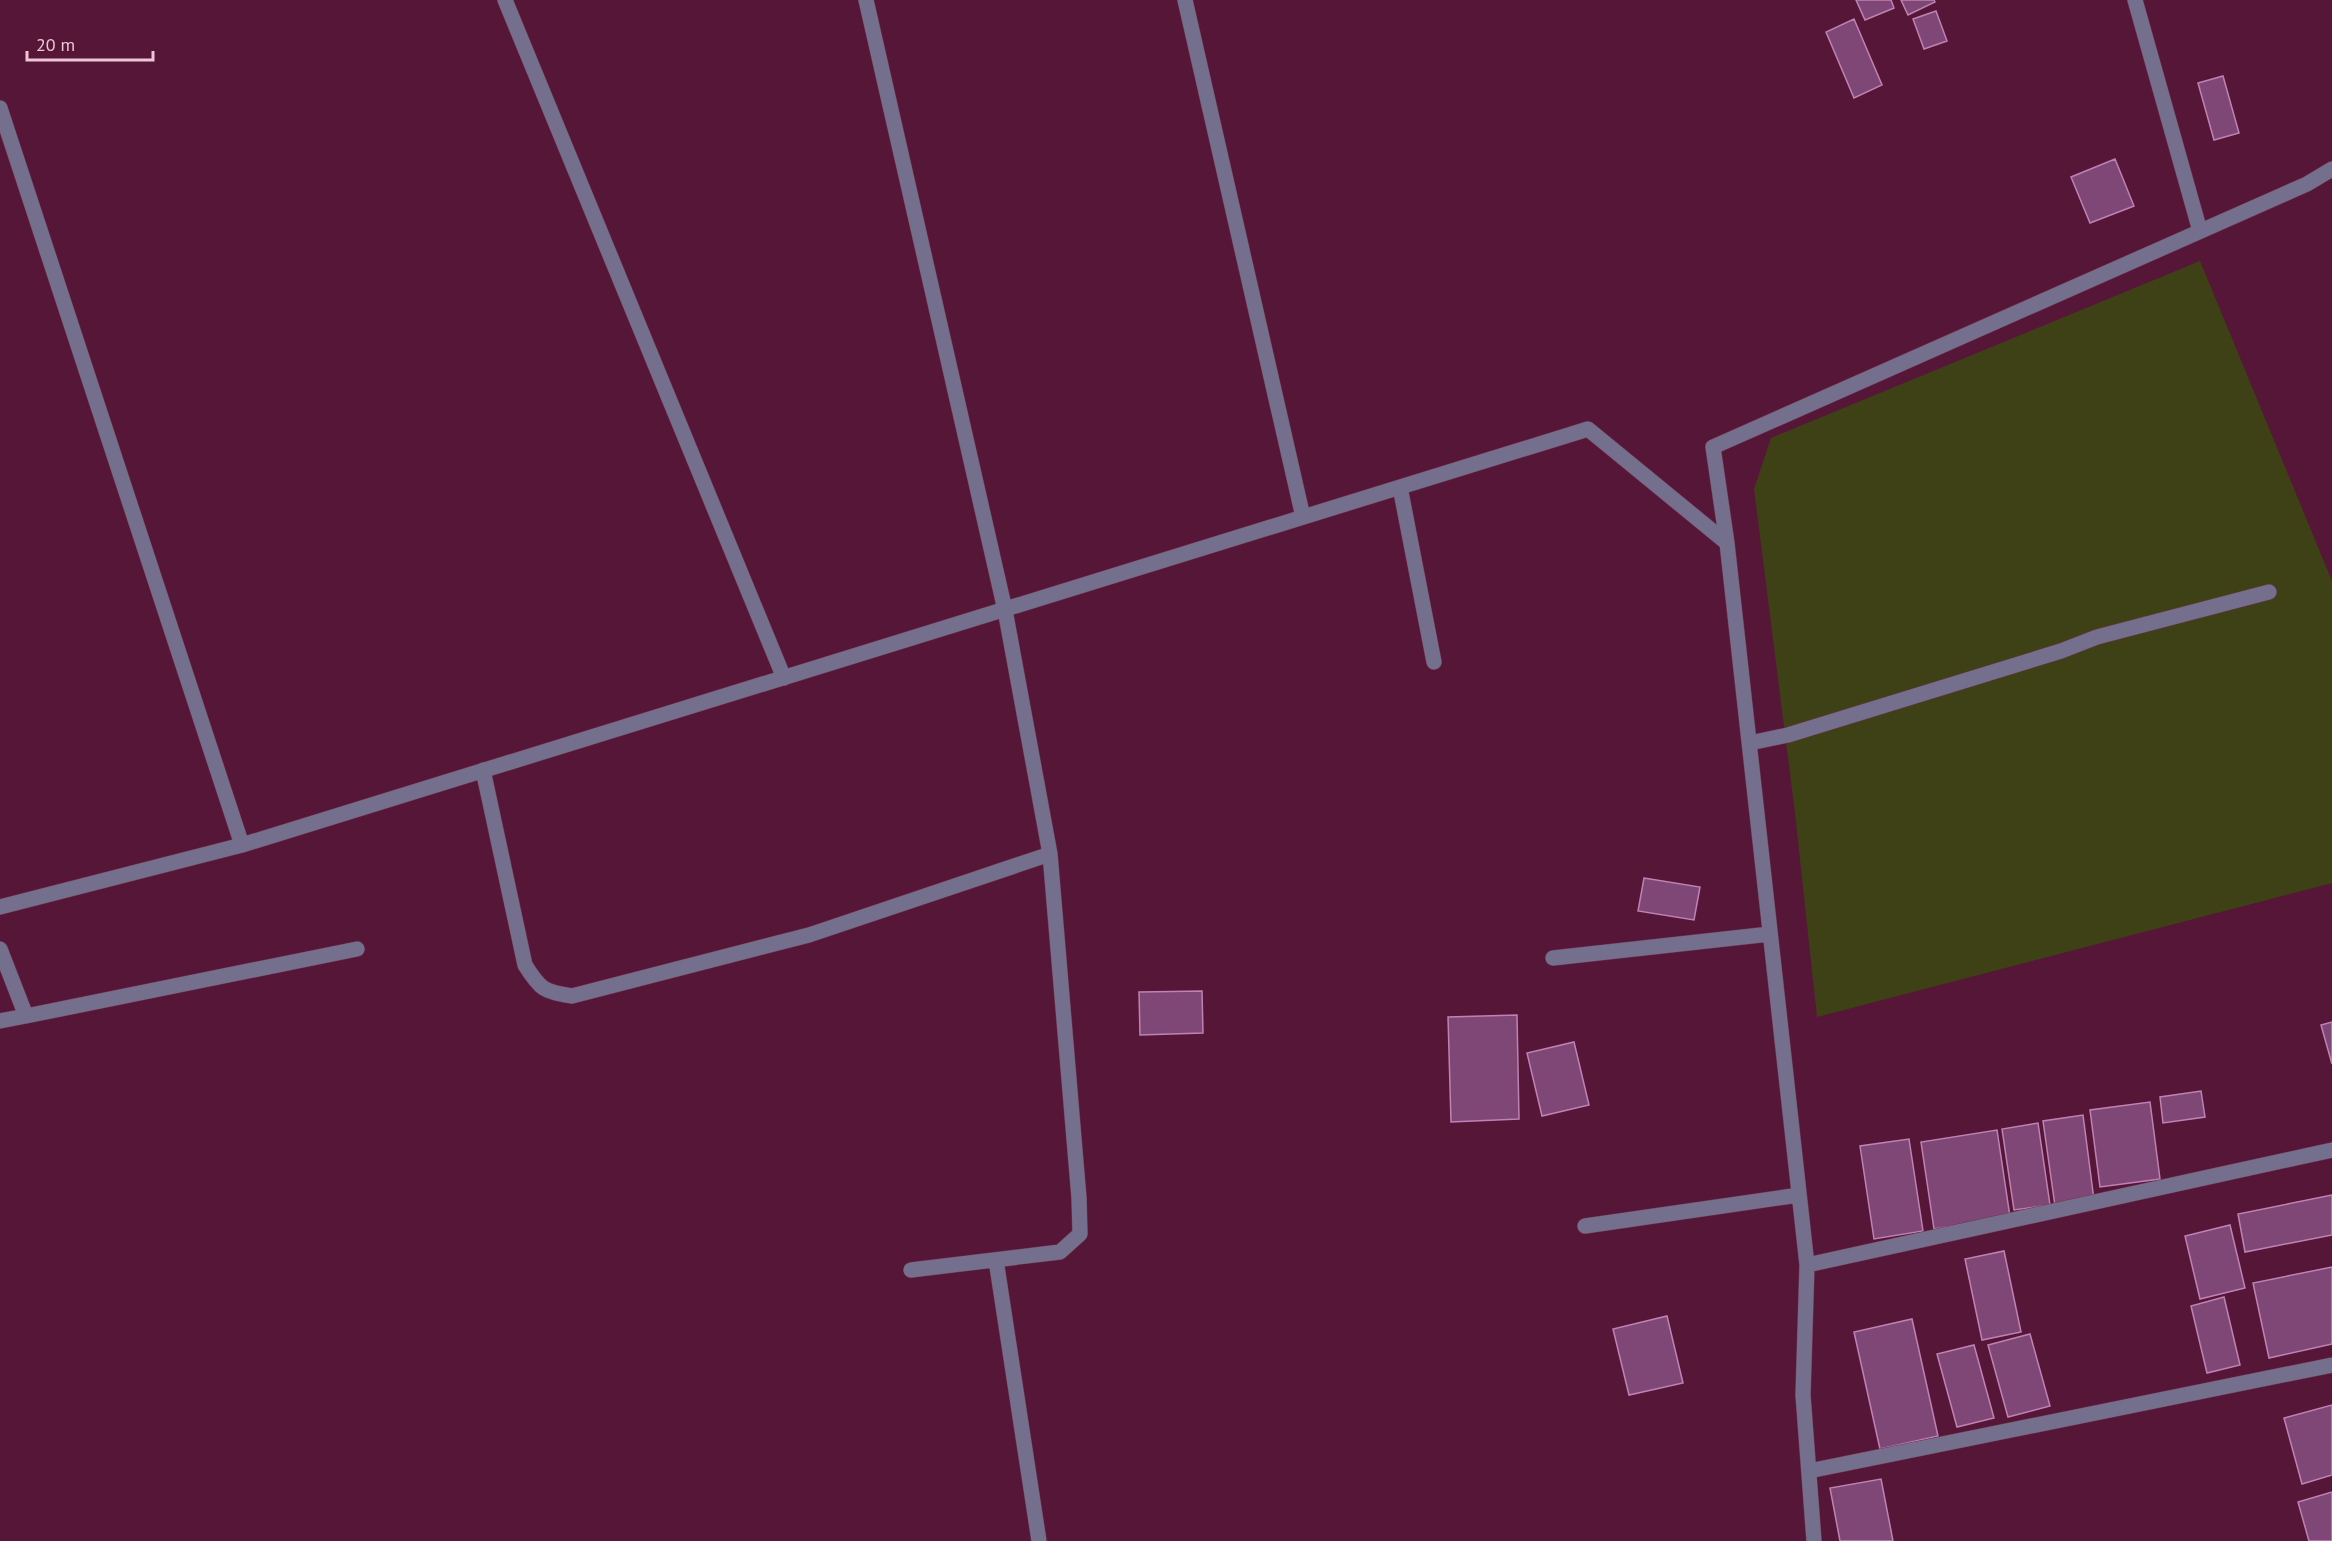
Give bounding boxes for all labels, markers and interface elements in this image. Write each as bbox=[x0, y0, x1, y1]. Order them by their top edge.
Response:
scale bar bbox=[27, 24, 153, 62]
text: 20 m bbox=[36, 33, 75, 56]

